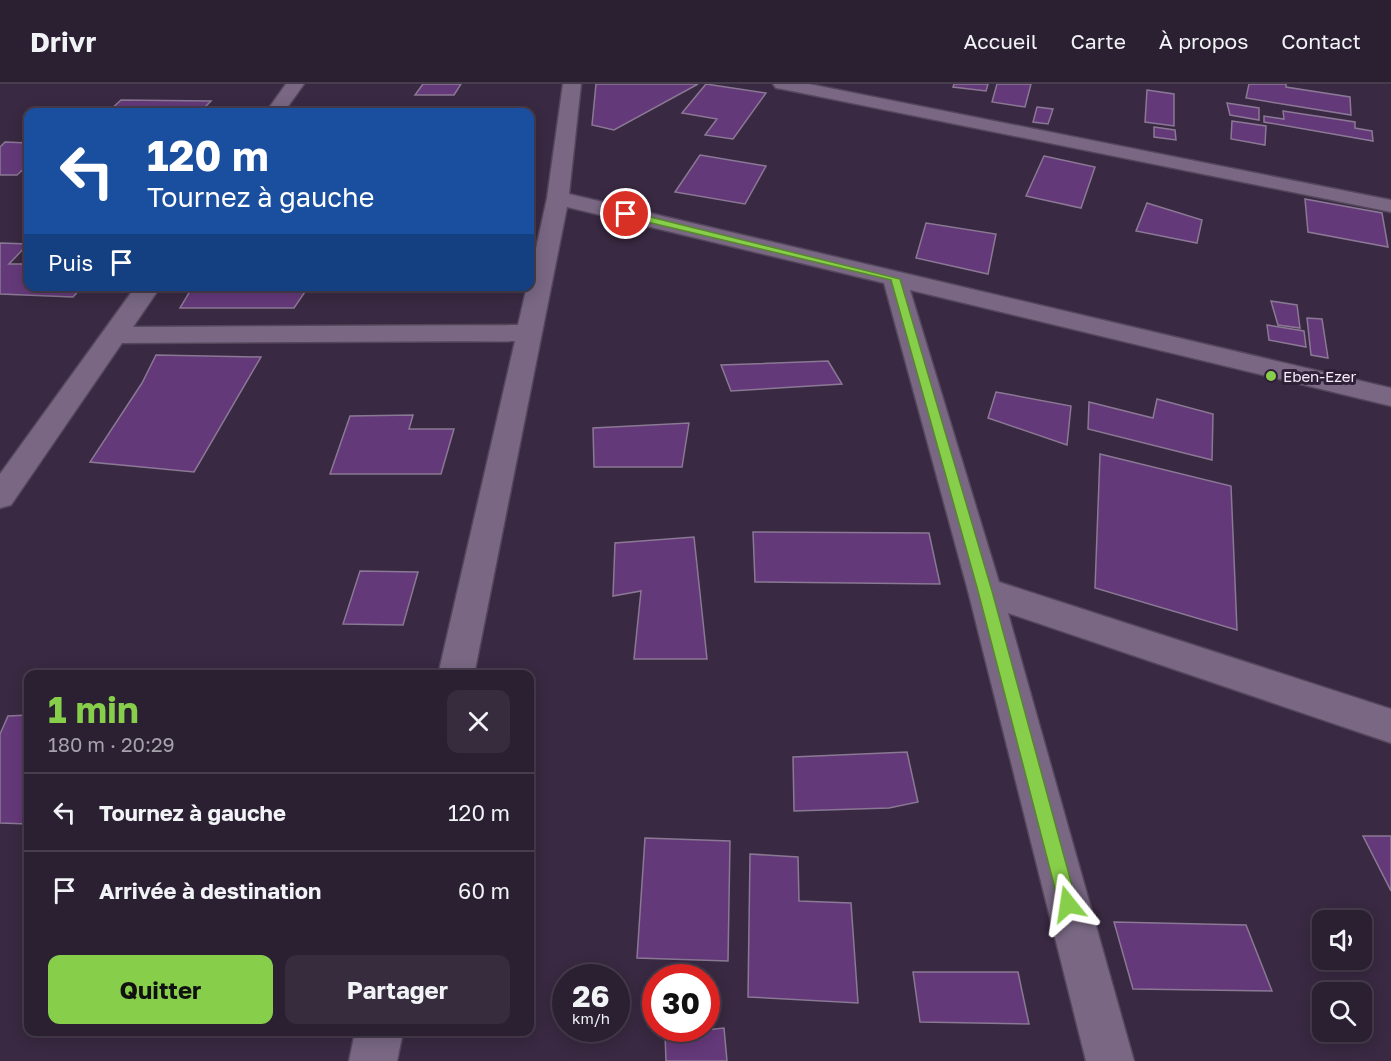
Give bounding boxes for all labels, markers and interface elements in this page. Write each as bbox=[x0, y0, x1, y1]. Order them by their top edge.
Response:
text: Drivr bbox=[30, 25, 96, 58]
text: Accueil bbox=[964, 28, 1037, 54]
text: Carte bbox=[1070, 28, 1126, 54]
text: À propos bbox=[1159, 28, 1248, 54]
text: Contact bbox=[1281, 28, 1361, 54]
text: 120 m bbox=[147, 130, 269, 180]
icon: left bbox=[48, 132, 126, 210]
text: Tournez à gauche bbox=[147, 181, 374, 213]
pin bbox=[600, 188, 651, 239]
icon: arrive bbox=[609, 197, 642, 230]
icon: arrive bbox=[105, 246, 138, 279]
text: Puis bbox=[48, 249, 93, 276]
place label: Eben-Ezer bbox=[1283, 367, 1357, 385]
marker: Eben-Ezer bbox=[1264, 369, 1278, 383]
text: 1 min bbox=[48, 688, 139, 731]
button: close bbox=[447, 690, 510, 753]
text: 180 m · 20:29 bbox=[48, 732, 175, 756]
icon: left bbox=[48, 796, 81, 829]
text: Tournez à gauche bbox=[99, 799, 286, 826]
text: 120 m bbox=[448, 799, 510, 826]
position arrow bbox=[1036, 872, 1100, 936]
icon: arrive bbox=[48, 874, 81, 907]
text: Arrivée à destination bbox=[99, 877, 321, 904]
text: 60 m bbox=[458, 877, 510, 904]
map controls bbox=[1312, 910, 1372, 1042]
button: sound bbox=[1312, 910, 1372, 970]
button: Quitter bbox=[48, 955, 273, 1024]
button: Partager bbox=[285, 955, 510, 1024]
speed limit sign: 30 bbox=[642, 964, 720, 1042]
text: 26 bbox=[572, 978, 610, 1014]
button: search bbox=[1312, 982, 1372, 1042]
text: km/h bbox=[572, 1009, 610, 1027]

